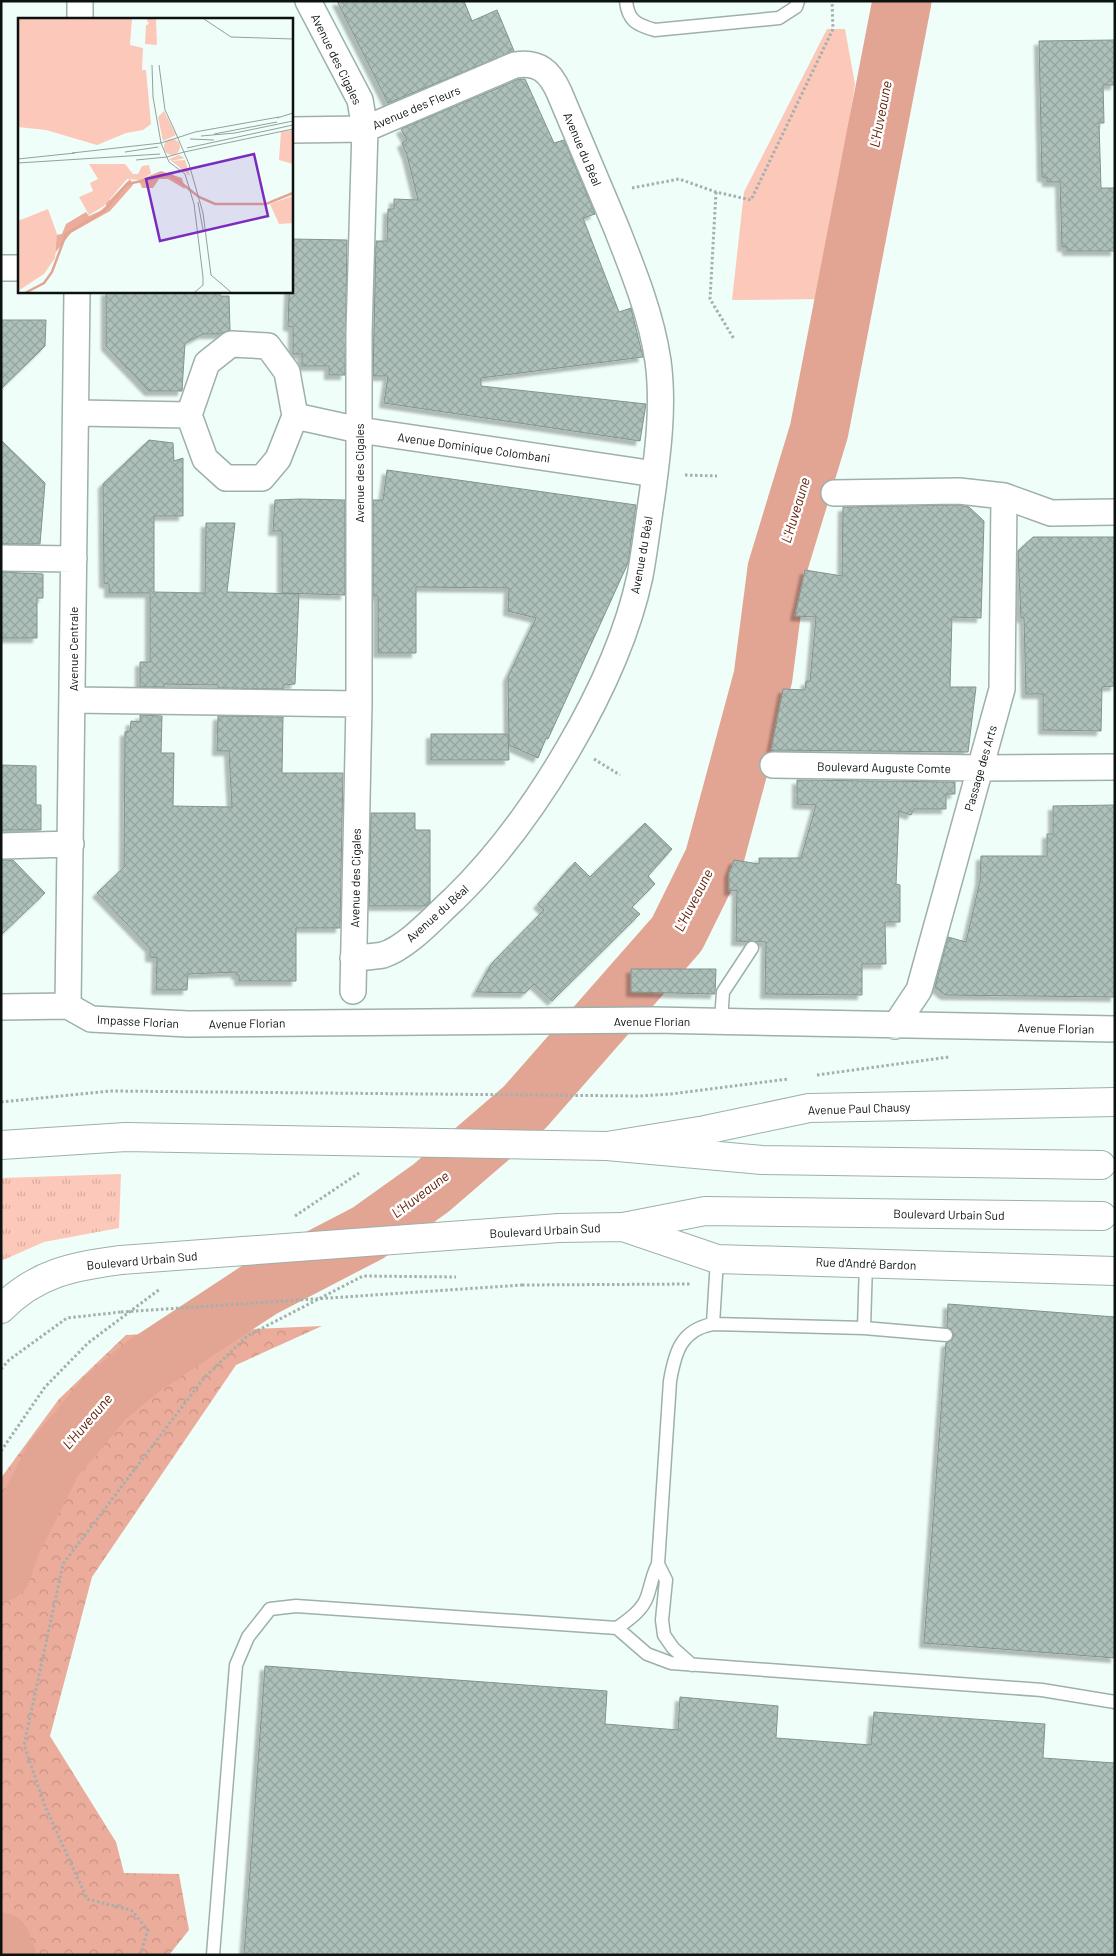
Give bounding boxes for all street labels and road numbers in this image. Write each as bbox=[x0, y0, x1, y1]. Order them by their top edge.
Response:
street label: Avenue des Cigales bbox=[309, 11, 365, 107]
street label: Avenue des Fleurs bbox=[370, 82, 462, 132]
street label: Avenue du Béal bbox=[561, 110, 605, 188]
street label: Avenue des Cigales bbox=[352, 423, 366, 523]
street label: Avenue Dominique Colombani bbox=[397, 429, 551, 465]
street label: Avenue du Béal bbox=[627, 515, 655, 595]
street label: Avenue Centrale bbox=[66, 607, 80, 691]
street label: Passage des Arts bbox=[961, 723, 999, 813]
street label: Boulevard Auguste Comte bbox=[817, 759, 951, 775]
street label: Avenue des Cigales bbox=[347, 828, 363, 928]
street label: Avenue du Béal bbox=[403, 881, 471, 945]
street label: Impasse Florian bbox=[97, 1012, 179, 1030]
street label: Avenue Florian bbox=[614, 1014, 690, 1028]
street label: Avenue Florian bbox=[209, 1015, 285, 1031]
street label: Avenue Florian bbox=[1018, 1020, 1094, 1036]
street label: Avenue Paul Chausy bbox=[807, 1099, 911, 1117]
street label: Boulevard Urbain Sud bbox=[893, 1206, 1005, 1222]
street label: Boulevard Urbain Sud bbox=[489, 1220, 601, 1240]
street label: Boulevard Urbain Sud bbox=[86, 1248, 198, 1272]
street label: Rue d'André Bardon bbox=[815, 1254, 917, 1272]

